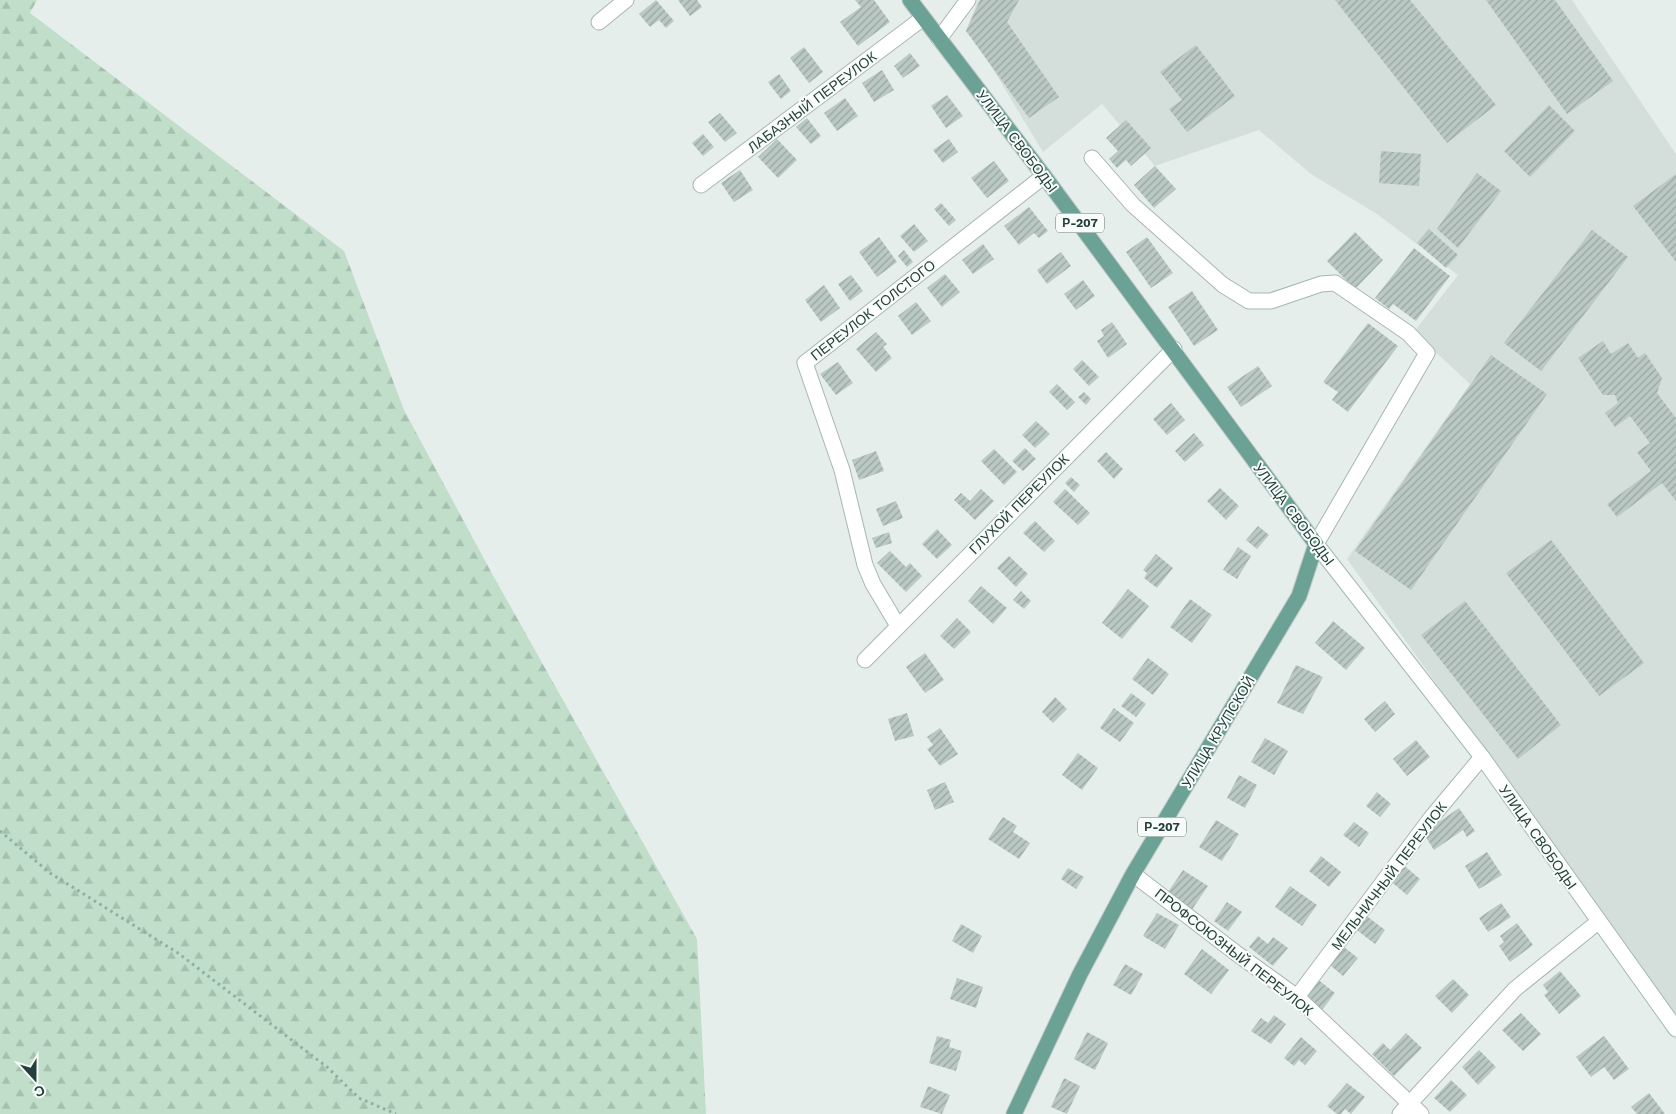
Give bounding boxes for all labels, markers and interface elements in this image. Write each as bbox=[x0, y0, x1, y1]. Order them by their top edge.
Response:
street label: ЛАБАЗНЫЙ ПЕРЕУЛОК bbox=[744, 47, 880, 156]
street label: УЛИЦА СВОБОДЫ bbox=[973, 87, 1061, 195]
road number: Р-207 bbox=[1056, 214, 1104, 232]
street label: ПЕРЕУЛОК ТОЛСТОГО bbox=[808, 256, 938, 364]
street label: ГЛУХОЙ ПЕРЕУЛОК bbox=[965, 450, 1073, 557]
street label: УЛИЦА СВОБОДЫ bbox=[1250, 460, 1338, 568]
street label: УЛИЦА КРУПСКОЙ bbox=[1177, 673, 1258, 791]
street label: УЛИЦА СВОБОДЫ bbox=[1496, 782, 1580, 892]
street label: МЕЛЬНИЧНЫЙ ПЕРЕУЛОК bbox=[1327, 798, 1450, 953]
road number: Р-207 bbox=[1138, 818, 1186, 836]
street label: ПРОФСОЮЗНЫЙ ПЕРЕУЛОК bbox=[1152, 885, 1317, 1019]
north arrow bbox=[10, 1054, 60, 1104]
text: С bbox=[32, 1082, 47, 1100]

